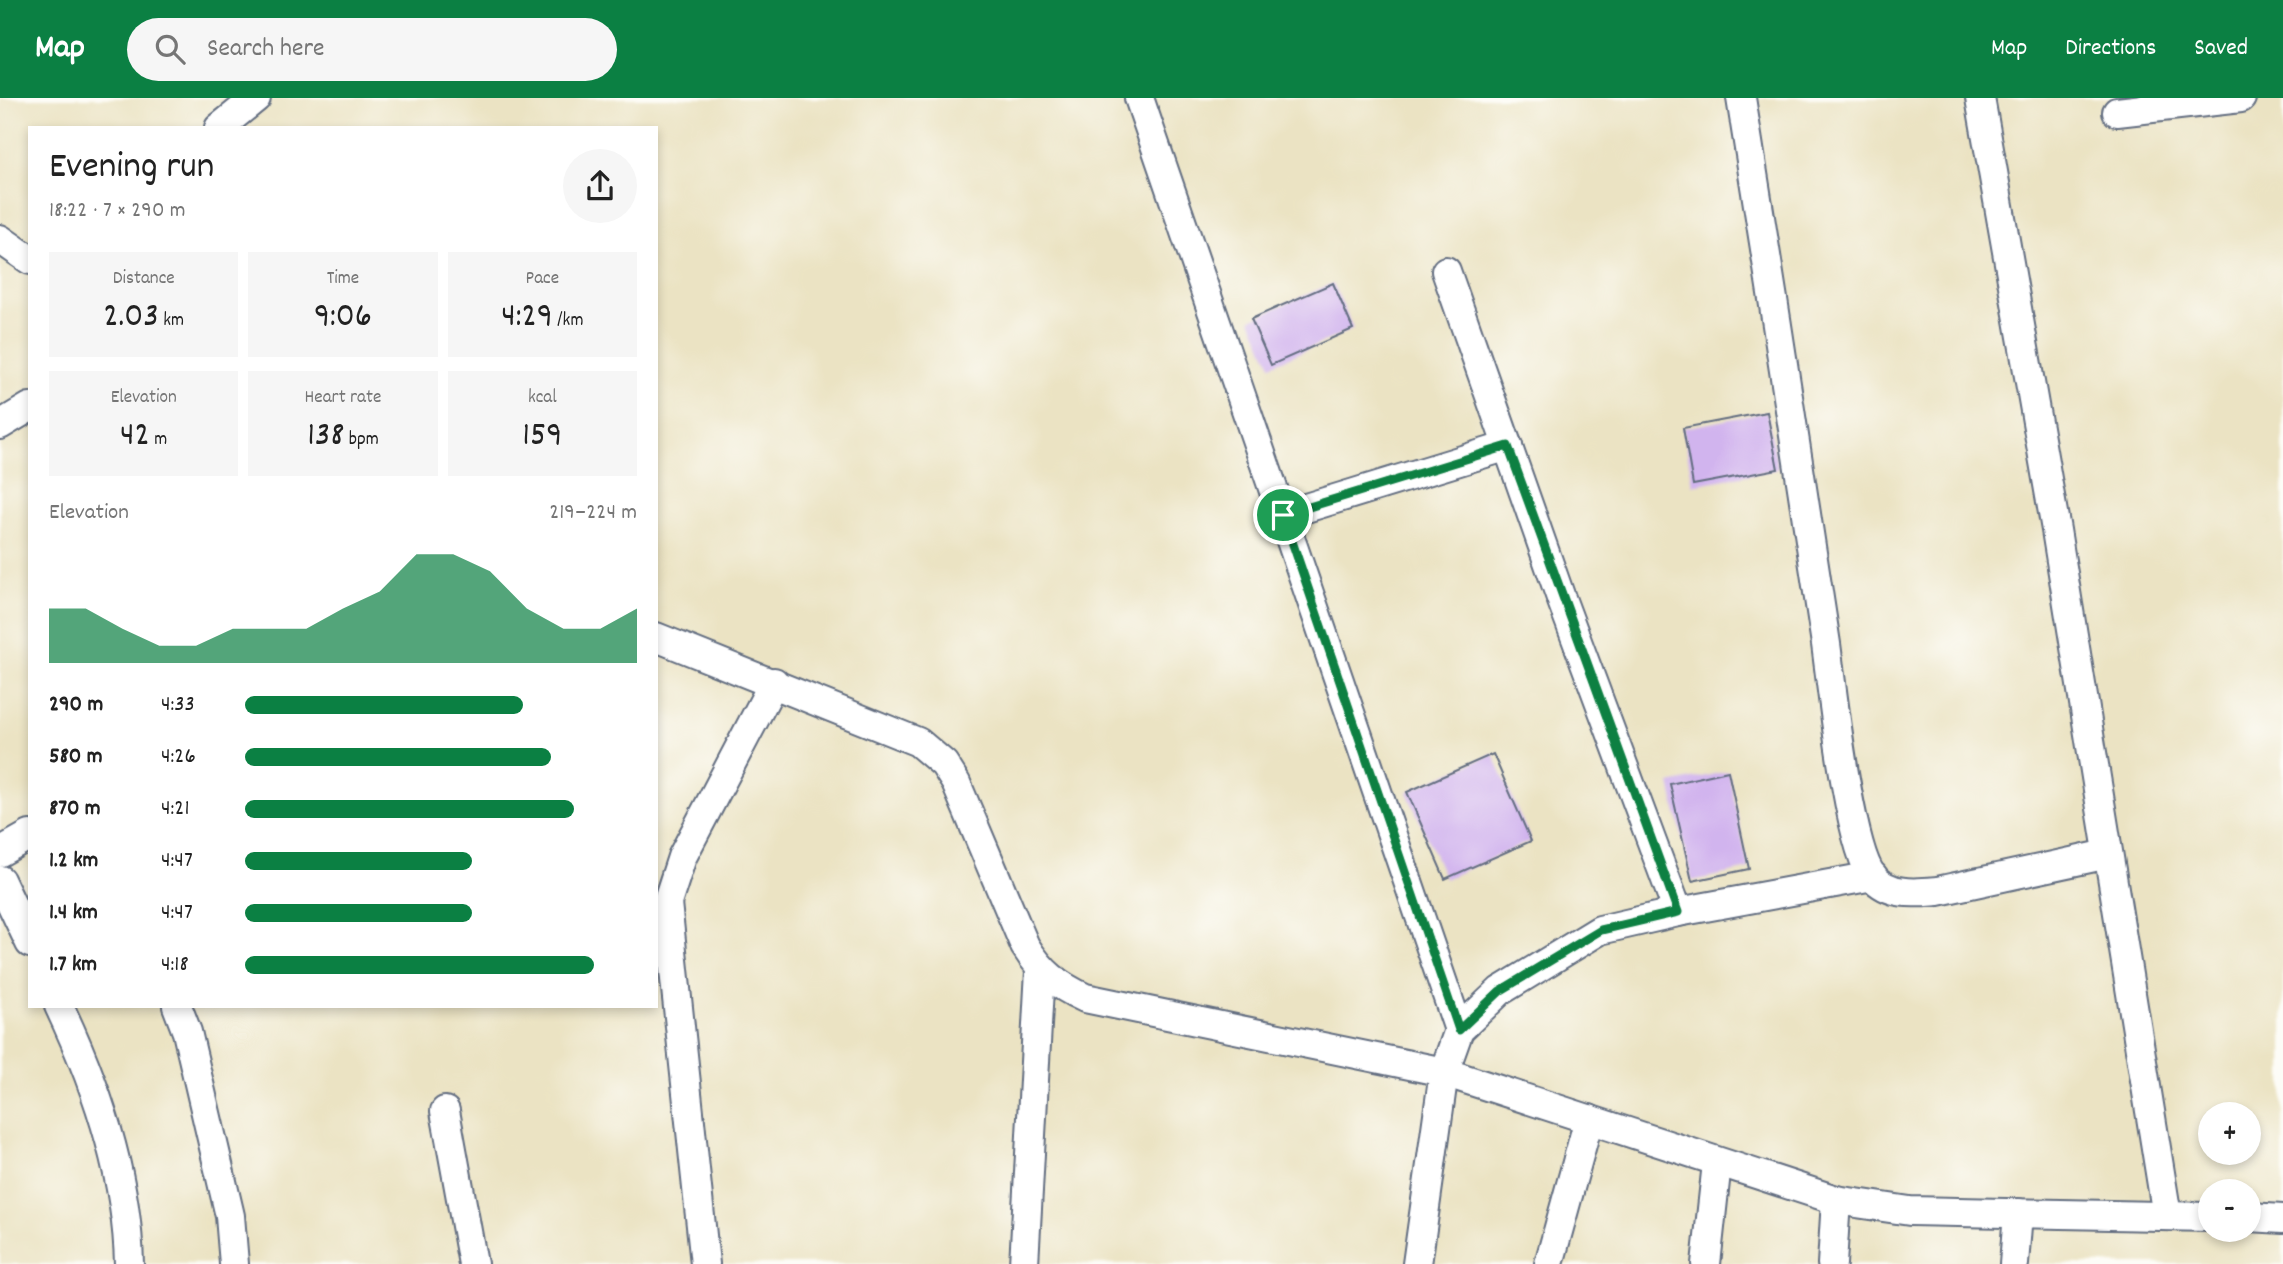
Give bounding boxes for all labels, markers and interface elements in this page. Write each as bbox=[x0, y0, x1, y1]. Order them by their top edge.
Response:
search box bbox=[127, 18, 617, 81]
text: Map bbox=[35, 26, 85, 73]
icon: search bbox=[151, 30, 189, 68]
text: Search here bbox=[207, 31, 325, 68]
text: Map bbox=[1991, 32, 2027, 66]
text: Directions bbox=[2065, 32, 2156, 66]
text: Saved bbox=[2194, 32, 2248, 66]
text: Evening run bbox=[49, 141, 214, 196]
button: share bbox=[563, 149, 637, 223]
text: 18:22 · 7 × 290 m bbox=[49, 195, 185, 228]
text: Distance bbox=[113, 266, 175, 293]
text: Time bbox=[327, 266, 359, 293]
text: Pace bbox=[526, 266, 559, 293]
text: 2.03 bbox=[103, 293, 159, 343]
text: 9:06 bbox=[314, 293, 372, 343]
text: 4:29 bbox=[501, 293, 553, 343]
text: km bbox=[159, 308, 184, 335]
text: /km bbox=[553, 308, 583, 335]
text: Elevation bbox=[111, 385, 177, 412]
text: Heart rate bbox=[305, 385, 381, 412]
text: kcal bbox=[528, 385, 557, 412]
text: 42 bbox=[120, 412, 150, 462]
text: 138 bbox=[307, 412, 344, 462]
text: 159 bbox=[522, 412, 562, 462]
text: m bbox=[150, 427, 167, 454]
text: bpm bbox=[344, 427, 379, 454]
pin bbox=[1253, 485, 1313, 545]
icon: arrive bbox=[1264, 496, 1302, 534]
text: Elevation bbox=[49, 497, 129, 530]
text: 219–224 m bbox=[549, 497, 637, 530]
text: 290 m bbox=[49, 689, 103, 722]
text: 4:33 bbox=[161, 689, 195, 722]
text: 580 m bbox=[49, 741, 102, 774]
text: 4:26 bbox=[161, 741, 196, 774]
text: 870 m bbox=[49, 793, 101, 826]
text: 4:21 bbox=[161, 793, 189, 826]
text: 1.2 km bbox=[49, 845, 98, 878]
text: 4:47 bbox=[161, 845, 193, 878]
text: 1.4 km bbox=[49, 897, 98, 930]
text: 4:47 bbox=[161, 897, 193, 930]
text: 1.7 km bbox=[49, 949, 97, 982]
text: 4:18 bbox=[161, 949, 189, 982]
map controls bbox=[2198, 1102, 2261, 1242]
button: + bbox=[2198, 1102, 2261, 1165]
button: − bbox=[2198, 1179, 2261, 1242]

